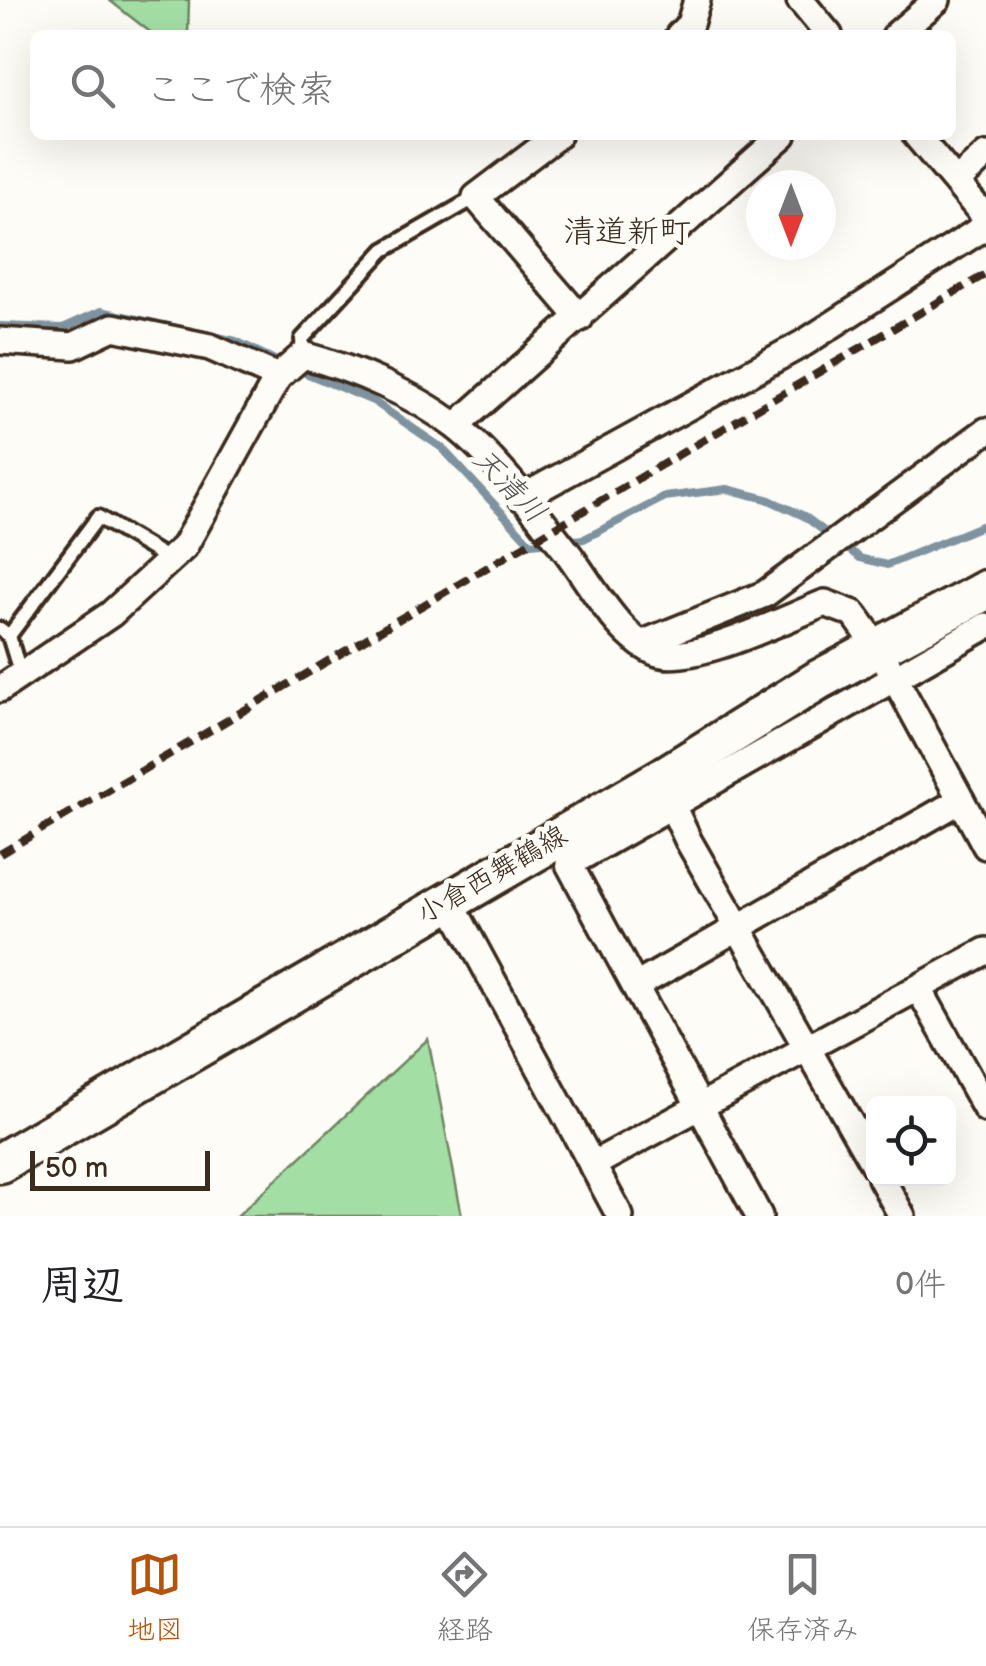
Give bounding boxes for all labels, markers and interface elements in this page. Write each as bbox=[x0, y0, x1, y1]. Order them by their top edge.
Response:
search box bbox=[30, 30, 956, 140]
icon: search bbox=[65, 58, 120, 113]
text: ここで検索 bbox=[145, 68, 335, 113]
north arrow bbox=[746, 170, 836, 260]
district label: 清道新町 bbox=[563, 213, 691, 252]
water label: 天清川 bbox=[465, 441, 553, 531]
street label: 小倉西舞鶴線 bbox=[411, 819, 573, 931]
map controls bbox=[866, 1096, 956, 1186]
button: locate bbox=[866, 1096, 956, 1186]
scale bar bbox=[30, 1146, 210, 1190]
text: 50 m bbox=[45, 1152, 108, 1185]
text: 周辺 bbox=[40, 1261, 124, 1312]
text: 0件 bbox=[895, 1266, 946, 1305]
tab: 地図 bbox=[127, 1547, 183, 1647]
tab: 経路 bbox=[437, 1547, 493, 1647]
tab: 保存済み bbox=[747, 1547, 859, 1647]

